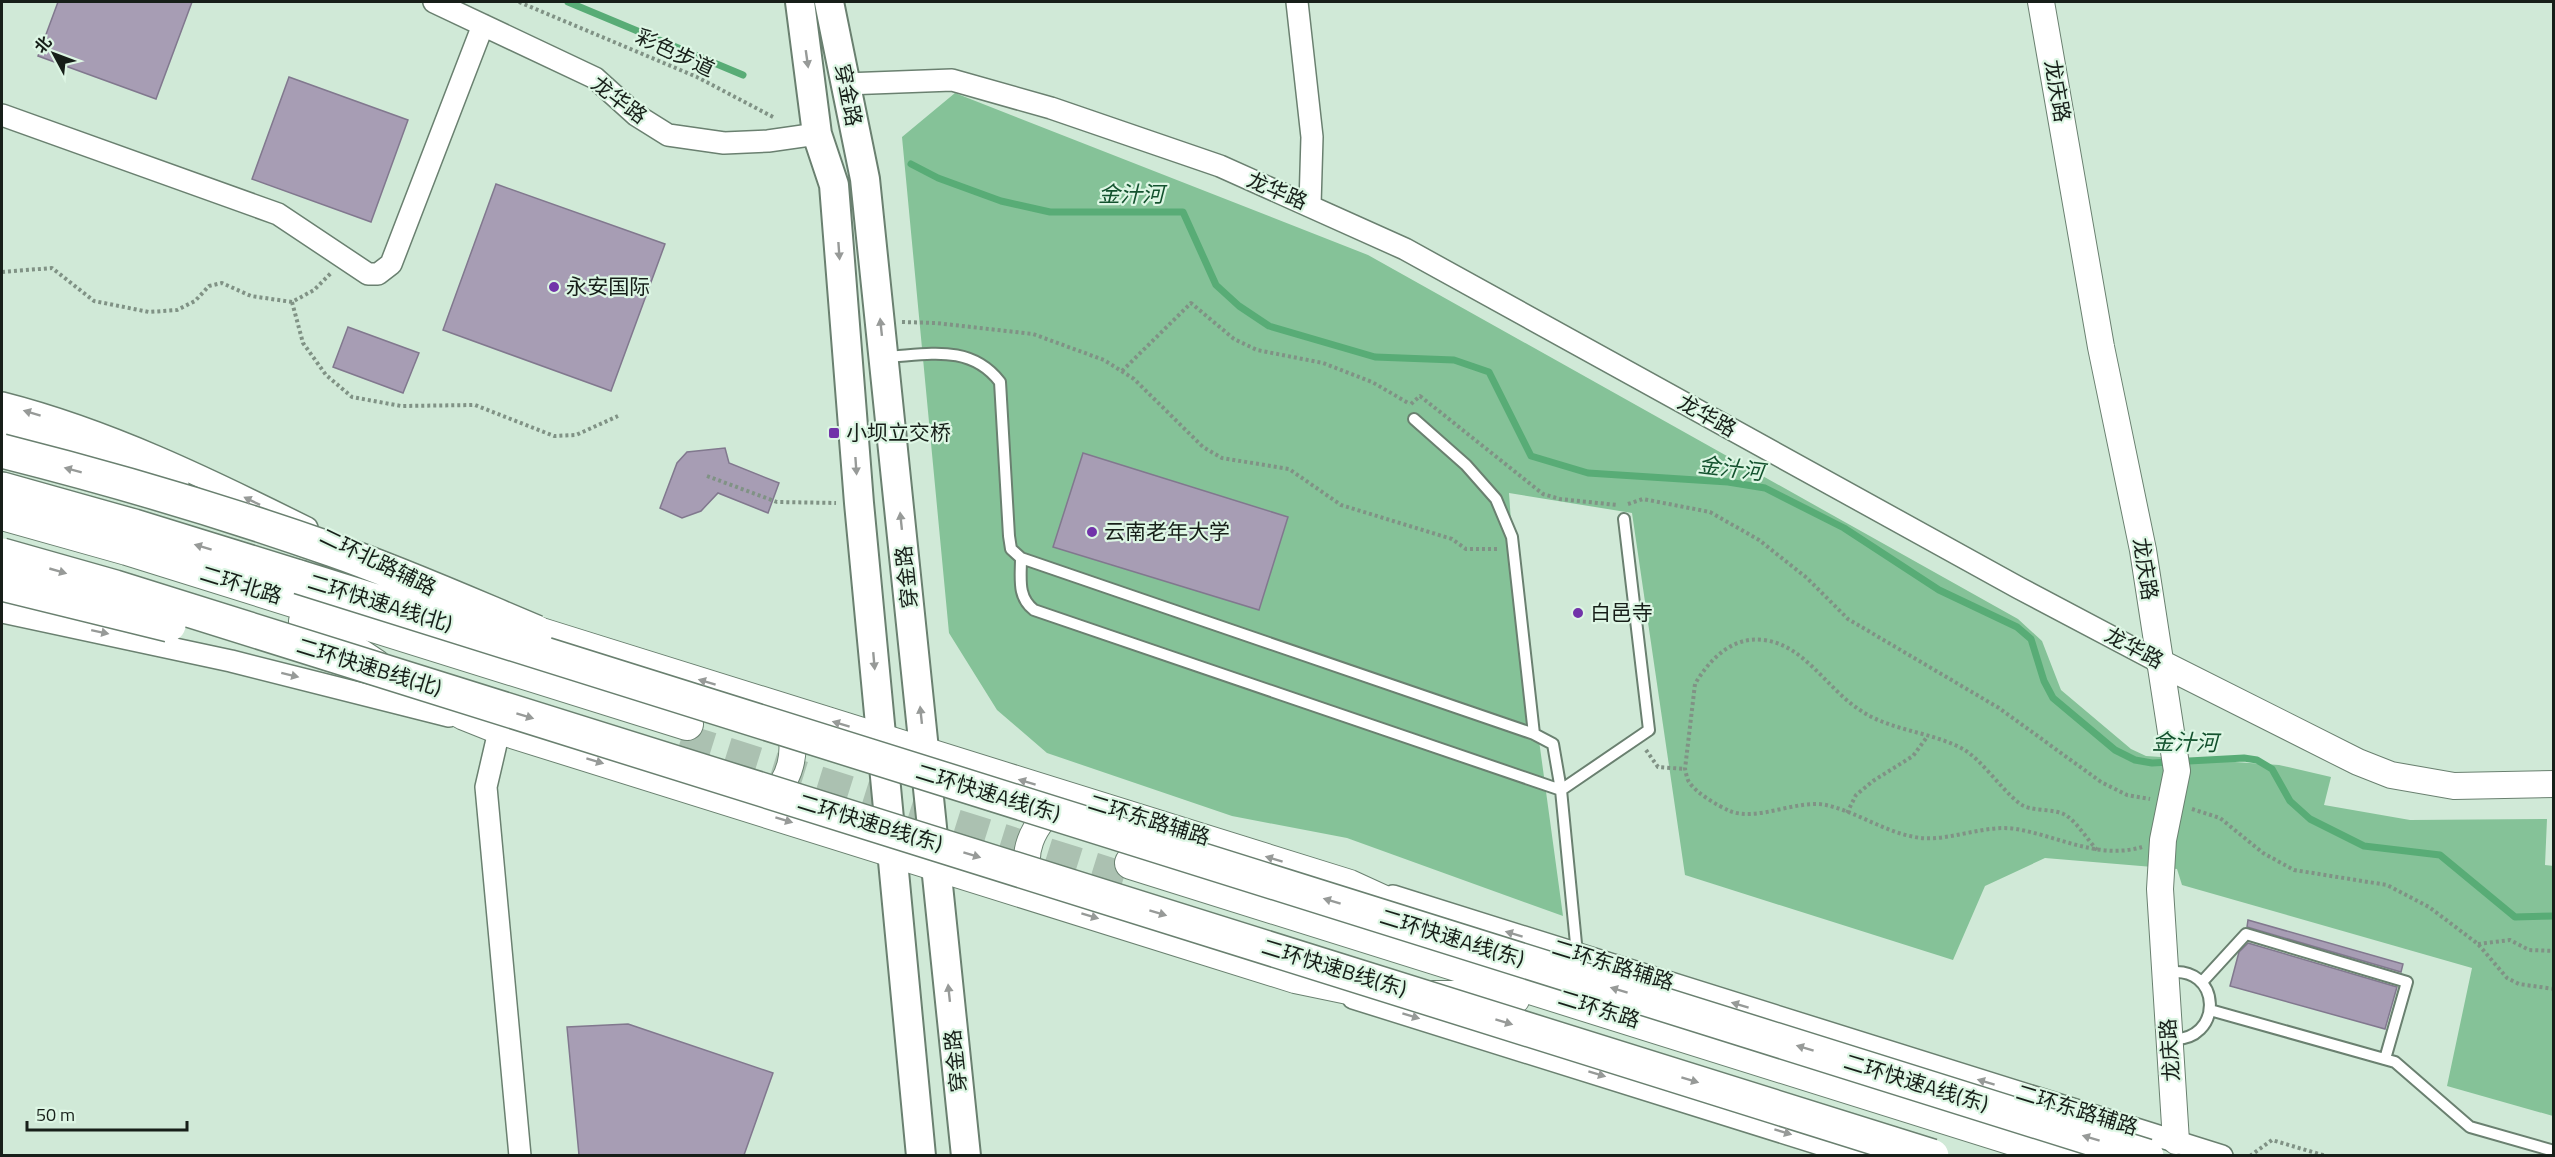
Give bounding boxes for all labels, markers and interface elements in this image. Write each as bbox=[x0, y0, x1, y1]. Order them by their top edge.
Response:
street label: 彩色步道 bbox=[631, 20, 720, 84]
north arrow bbox=[24, 24, 84, 84]
text: 北 bbox=[28, 30, 57, 58]
one-way arrow bbox=[803, 50, 812, 69]
street label: 龙庆路 bbox=[2037, 57, 2079, 125]
street label: 穿金路 bbox=[827, 61, 871, 129]
street label: 龙华路 bbox=[585, 67, 654, 131]
street label: 龙华路 bbox=[1242, 163, 1313, 217]
water label: 金汁河 bbox=[1098, 177, 1168, 211]
one-way arrow bbox=[834, 242, 844, 261]
place label: 永安国际 bbox=[566, 270, 650, 302]
marker: 永安国际 bbox=[547, 280, 561, 294]
one-way arrow bbox=[876, 318, 886, 337]
street label: 龙华路 bbox=[1672, 386, 1743, 444]
one-way arrow bbox=[23, 407, 41, 417]
place label: 小坝立交桥 bbox=[846, 416, 951, 448]
marker: 小坝立交桥 bbox=[827, 426, 841, 440]
water label: 金汁河 bbox=[1696, 447, 1770, 489]
one-way arrow bbox=[851, 457, 861, 476]
one-way arrow bbox=[63, 464, 82, 474]
one-way arrow bbox=[243, 496, 260, 505]
one-way arrow bbox=[896, 512, 906, 531]
place label: 云南老年大学 bbox=[1104, 515, 1230, 547]
street label: 二环北路辅路 bbox=[315, 519, 442, 603]
marker: 云南老年大学 bbox=[1085, 525, 1099, 539]
street label: 龙庆路 bbox=[2125, 535, 2167, 602]
one-way arrow bbox=[194, 542, 212, 552]
street label: 穿金路 bbox=[887, 544, 925, 610]
street label: 二环北路 bbox=[196, 556, 286, 612]
street label: 二环快速A线(北) bbox=[304, 565, 457, 639]
one-way arrow bbox=[49, 567, 67, 576]
place label: 白邑寺 bbox=[1590, 596, 1653, 628]
marker: 白邑寺 bbox=[1571, 606, 1585, 620]
street label: 龙华路 bbox=[2099, 618, 2170, 676]
one-way arrow bbox=[91, 628, 110, 637]
street label: 二环快速B线(北) bbox=[293, 629, 446, 703]
one-way arrow bbox=[869, 651, 879, 670]
one-way arrow bbox=[281, 671, 299, 681]
one-way arrow bbox=[698, 677, 716, 686]
one-way arrow bbox=[916, 706, 925, 725]
one-way arrow bbox=[516, 711, 534, 721]
one-way arrow bbox=[832, 718, 850, 728]
water label: 金汁河 bbox=[2152, 724, 2222, 760]
street label: 二环快速A线(东) bbox=[912, 755, 1065, 829]
one-way arrow bbox=[586, 757, 604, 766]
one-way arrow bbox=[1018, 777, 1036, 786]
street label: 二环快速B线(东) bbox=[794, 785, 947, 859]
street label: 二环东路辅路 bbox=[1084, 785, 1214, 853]
one-way arrow bbox=[775, 816, 793, 825]
one-way arrow bbox=[963, 851, 981, 860]
one-way arrow bbox=[1265, 854, 1283, 863]
one-way arrow bbox=[1323, 896, 1341, 905]
street label: 二环快速A线(东) bbox=[1376, 900, 1529, 974]
one-way arrow bbox=[1149, 909, 1167, 919]
one-way arrow bbox=[1081, 912, 1099, 921]
one-way arrow bbox=[1505, 929, 1523, 938]
street label: 二环快速B线(东) bbox=[1258, 930, 1411, 1004]
street label: 二环东路辅路 bbox=[1548, 930, 1678, 998]
street label: 二环东路 bbox=[1554, 980, 1644, 1036]
one-way arrow bbox=[944, 983, 954, 1002]
one-way arrow bbox=[1610, 985, 1628, 994]
one-way arrow bbox=[1731, 1000, 1749, 1009]
one-way arrow bbox=[1402, 1012, 1420, 1021]
one-way arrow bbox=[1495, 1018, 1513, 1027]
street label: 龙庆路 bbox=[2151, 1018, 2187, 1083]
street label: 穿金路 bbox=[936, 1028, 974, 1094]
one-way arrow bbox=[1796, 1043, 1814, 1053]
street label: 二环快速A线(东) bbox=[1840, 1045, 1993, 1119]
one-way arrow bbox=[1588, 1070, 1606, 1079]
street label: 二环东路辅路 bbox=[2012, 1075, 2142, 1143]
one-way arrow bbox=[1681, 1076, 1699, 1085]
one-way arrow bbox=[1977, 1076, 1995, 1086]
scale bar bbox=[27, 1094, 188, 1132]
text: 50 m bbox=[36, 1101, 75, 1128]
one-way arrow bbox=[1774, 1128, 1792, 1137]
one-way arrow bbox=[2082, 1133, 2100, 1142]

